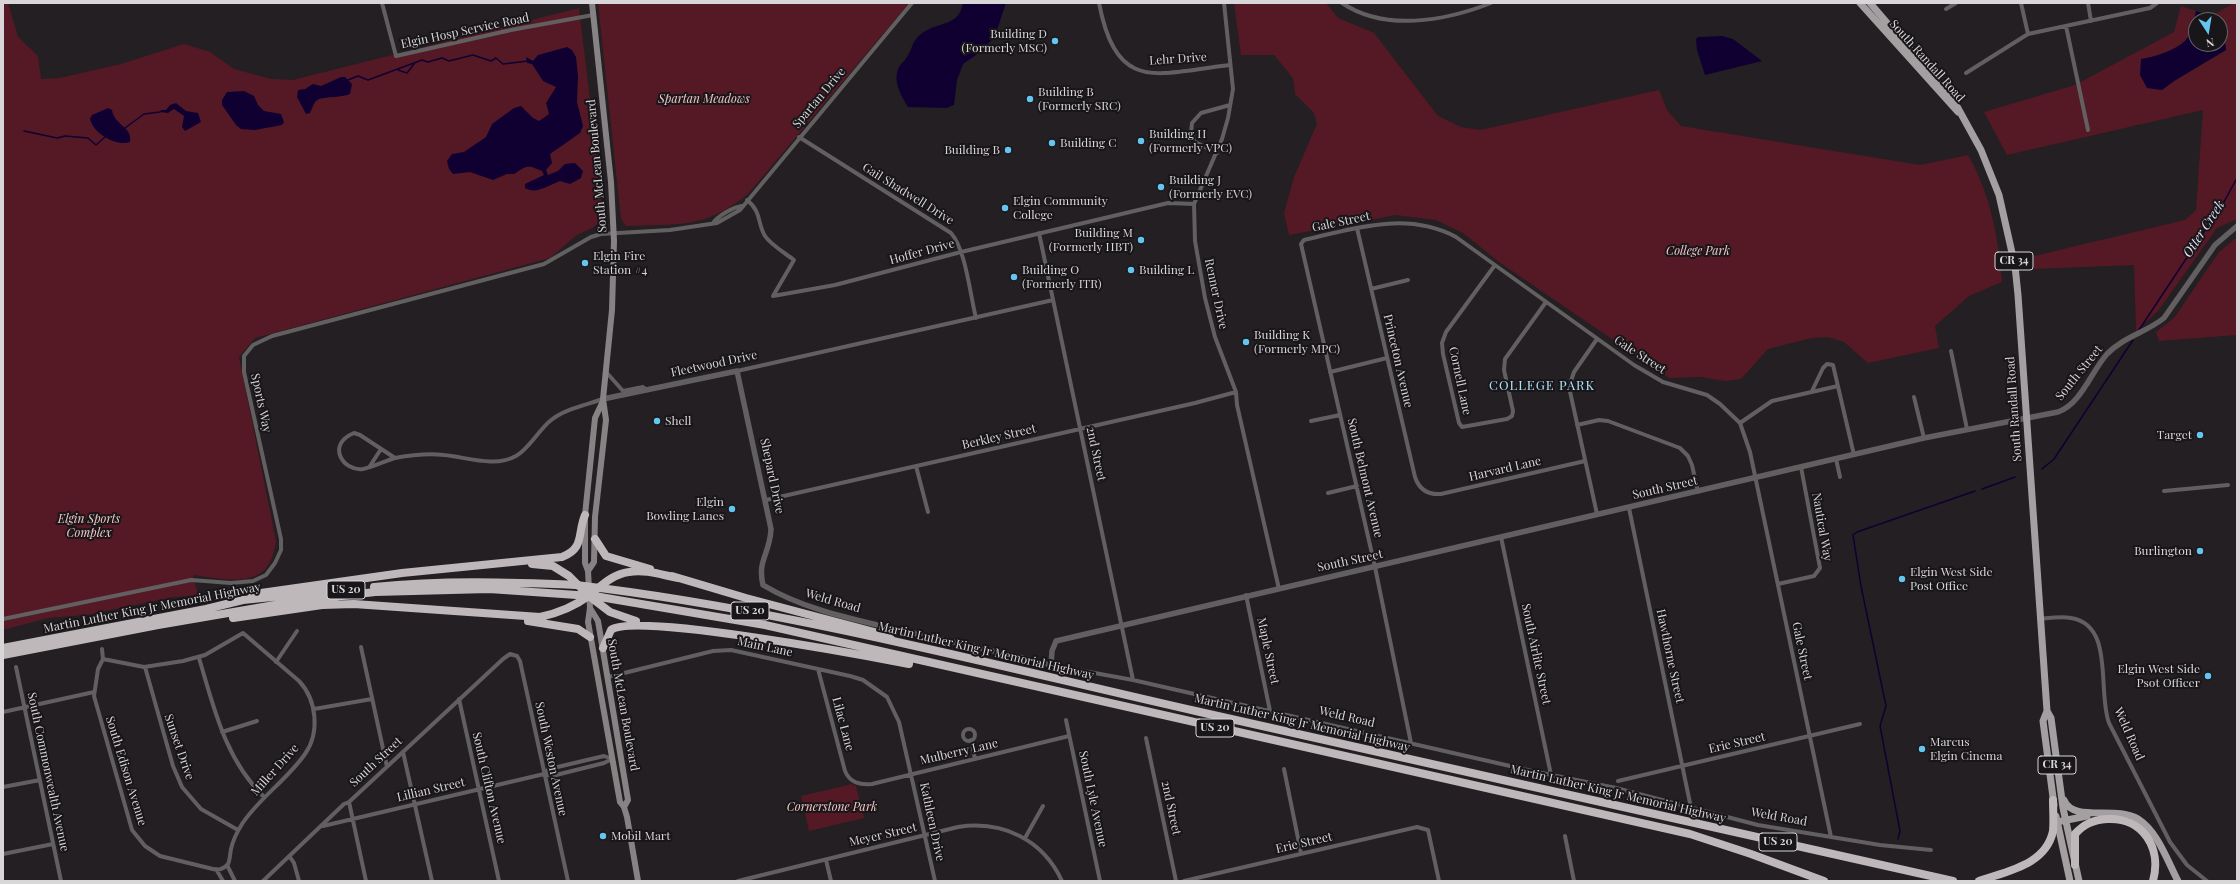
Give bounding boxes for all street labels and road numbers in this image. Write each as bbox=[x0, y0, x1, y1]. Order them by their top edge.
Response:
street label: Elgin Hosp Service Road bbox=[399, 10, 531, 52]
street label: South Randall Road bbox=[1886, 17, 1968, 105]
street label: Lehr Drive bbox=[1149, 50, 1207, 68]
street label: Spartan Drive bbox=[790, 65, 848, 131]
street label: South McLean Boulevard bbox=[584, 99, 610, 233]
street label: Gail Shadwell Drive bbox=[860, 160, 956, 228]
street label: Gale Street bbox=[1311, 209, 1371, 235]
street label: Hoffer Drive bbox=[888, 236, 956, 268]
road number: CR 34 bbox=[1995, 252, 2033, 270]
street label: Renner Drive bbox=[1201, 257, 1231, 331]
street label: Princeton Avenue bbox=[1380, 313, 1416, 409]
street label: Gale Street bbox=[1611, 333, 1669, 377]
street label: South Street bbox=[2052, 343, 2106, 403]
street label: Cornell Lane bbox=[1446, 345, 1474, 417]
street label: Fleetwood Drive bbox=[669, 348, 759, 380]
street label: South Randall Road bbox=[2003, 356, 2025, 462]
street label: Sports Way bbox=[248, 372, 274, 434]
street label: South Belmont Avenue bbox=[1344, 417, 1386, 539]
street label: Berkley Street bbox=[961, 422, 1037, 452]
street label: 2nd Street bbox=[1083, 426, 1109, 482]
street label: Shepard Drive bbox=[757, 437, 787, 515]
street label: Harvard Lane bbox=[1468, 454, 1542, 484]
street label: South Street bbox=[1631, 474, 1699, 502]
street label: Nautical Way bbox=[1809, 492, 1835, 562]
street label: South Street bbox=[1316, 547, 1384, 575]
street label: Martin Luther King Jr Memorial Highway bbox=[42, 580, 262, 636]
road number: US 20 bbox=[327, 581, 365, 599]
street label: Weld Road bbox=[804, 586, 862, 616]
road number: US 20 bbox=[731, 602, 769, 620]
street label: South Airlite Street bbox=[1518, 602, 1554, 706]
street label: Hawthorne Street bbox=[1653, 608, 1687, 704]
street label: Maple Street bbox=[1254, 616, 1282, 686]
street label: Martin Luther King Jr Memorial Highway bbox=[877, 619, 1095, 683]
street label: Gale Street bbox=[1789, 621, 1815, 681]
street label: Main Lane bbox=[736, 634, 794, 660]
street label: South McLean Boulevard bbox=[604, 638, 642, 772]
street label: South Commonwealth Avenue bbox=[24, 691, 72, 853]
street label: Martin Luther King Jr Memorial Highway bbox=[1193, 691, 1411, 755]
street label: Lilac Lane bbox=[829, 696, 857, 752]
street label: South Weston Avenue bbox=[532, 701, 570, 817]
street label: Weld Road bbox=[1318, 704, 1376, 730]
street label: Weld Road bbox=[2111, 705, 2147, 763]
street label: Sunset Drive bbox=[161, 712, 197, 782]
street label: South Edison Avenue bbox=[102, 714, 150, 828]
road number: US 20 bbox=[1196, 719, 1234, 737]
street label: Erie Street bbox=[1707, 730, 1767, 756]
street label: South Clifton Avenue bbox=[469, 731, 509, 845]
street label: South Street bbox=[347, 734, 405, 790]
street label: Mulberry Lane bbox=[919, 736, 999, 768]
street label: Miller Drive bbox=[248, 741, 302, 799]
street label: South Lyle Avenue bbox=[1076, 749, 1110, 849]
road number: CR 34 bbox=[2038, 756, 2076, 774]
street label: Martin Luther King Jr Memorial Highway bbox=[1509, 762, 1727, 826]
street label: Lillian Street bbox=[396, 775, 466, 805]
street label: 2nd Street bbox=[1158, 780, 1184, 836]
street label: Kathleen Drive bbox=[917, 781, 947, 863]
street label: Weld Road bbox=[1750, 805, 1808, 829]
street label: Meyer Street bbox=[848, 820, 918, 850]
street label: Erie Street bbox=[1274, 830, 1334, 856]
road number: US 20 bbox=[1759, 833, 1797, 851]

